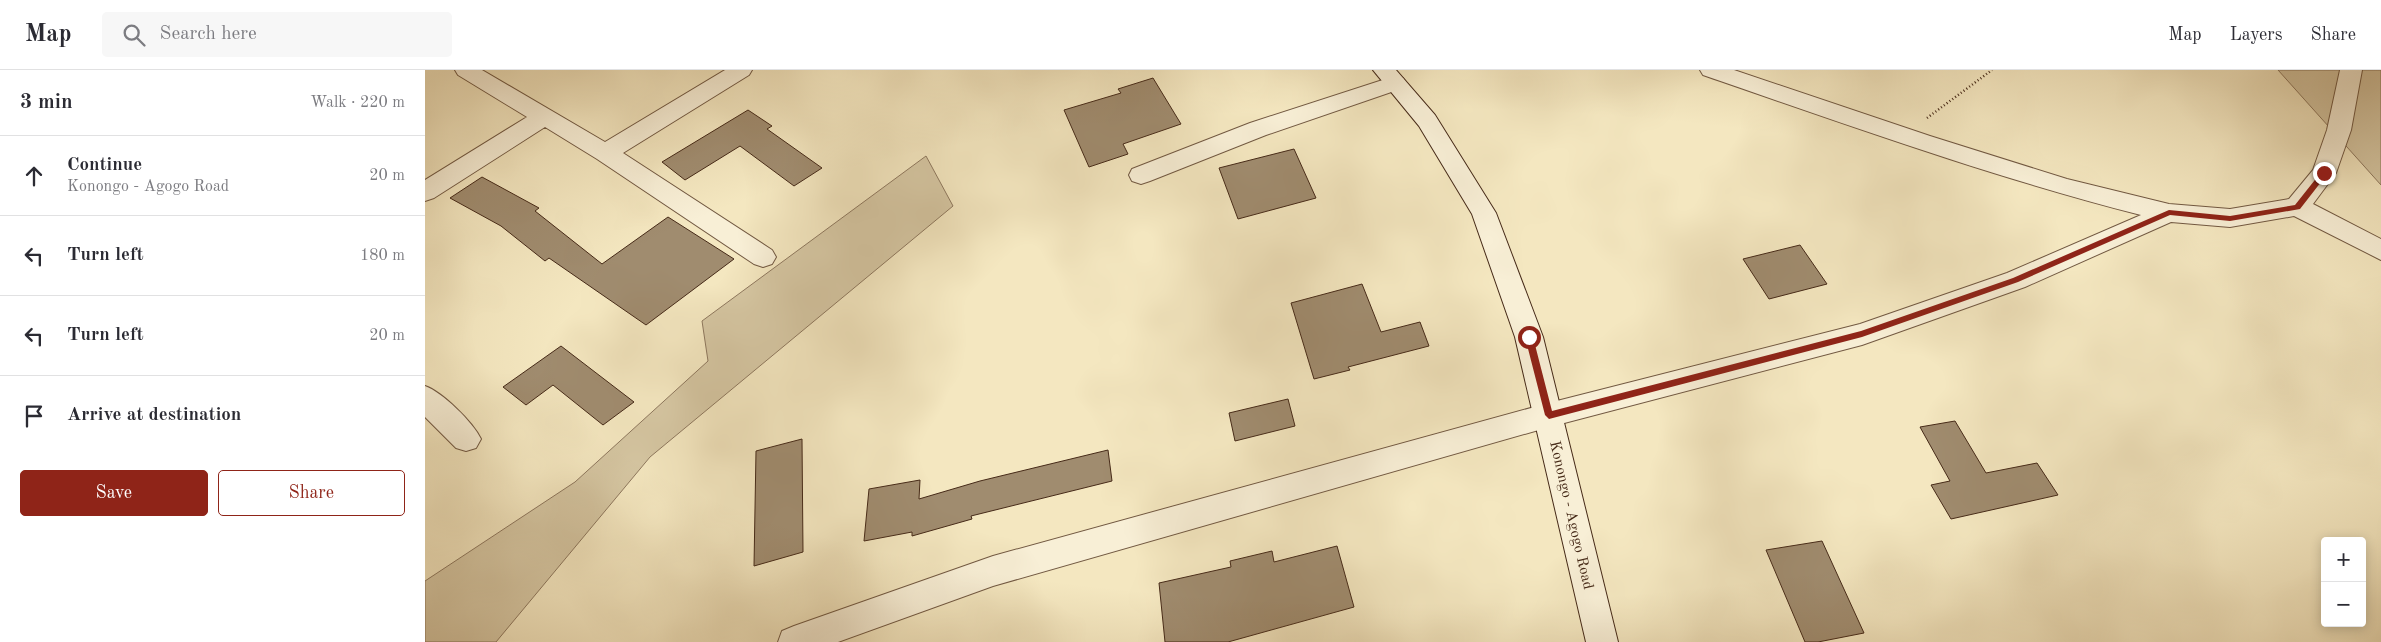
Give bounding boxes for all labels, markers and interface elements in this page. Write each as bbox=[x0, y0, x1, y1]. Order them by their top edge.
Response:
search box bbox=[102, 12, 452, 57]
icon: search bbox=[120, 21, 148, 49]
text: Map bbox=[25, 23, 72, 47]
text: Search here bbox=[160, 25, 257, 44]
text: Map bbox=[2168, 26, 2202, 44]
text: Layers bbox=[2230, 26, 2282, 44]
text: Share bbox=[2310, 26, 2356, 44]
text: 3 min bbox=[20, 92, 73, 113]
text: Walk · 220 m bbox=[310, 95, 405, 111]
text: Continue bbox=[67, 156, 142, 175]
icon: ahead bbox=[20, 162, 48, 190]
route end bbox=[2313, 162, 2336, 185]
text: 20 m bbox=[369, 168, 405, 184]
text: Konongo - Agogo Road bbox=[67, 179, 229, 195]
icon: left bbox=[20, 242, 48, 270]
text: Turn left bbox=[67, 246, 144, 265]
text: 180 m bbox=[360, 248, 405, 264]
icon: left bbox=[20, 322, 48, 350]
text: Turn left bbox=[67, 326, 144, 345]
route start bbox=[1518, 326, 1541, 349]
text: 20 m bbox=[369, 328, 405, 344]
icon: arrive bbox=[20, 402, 48, 430]
text: Arrive at destination bbox=[67, 406, 241, 425]
street label: Konongo - Agogo Road bbox=[1546, 440, 1595, 591]
button: Save bbox=[20, 470, 208, 516]
button: Share bbox=[218, 470, 405, 516]
map controls bbox=[2321, 537, 2366, 627]
button: + bbox=[2321, 537, 2366, 582]
button: − bbox=[2321, 582, 2366, 627]

